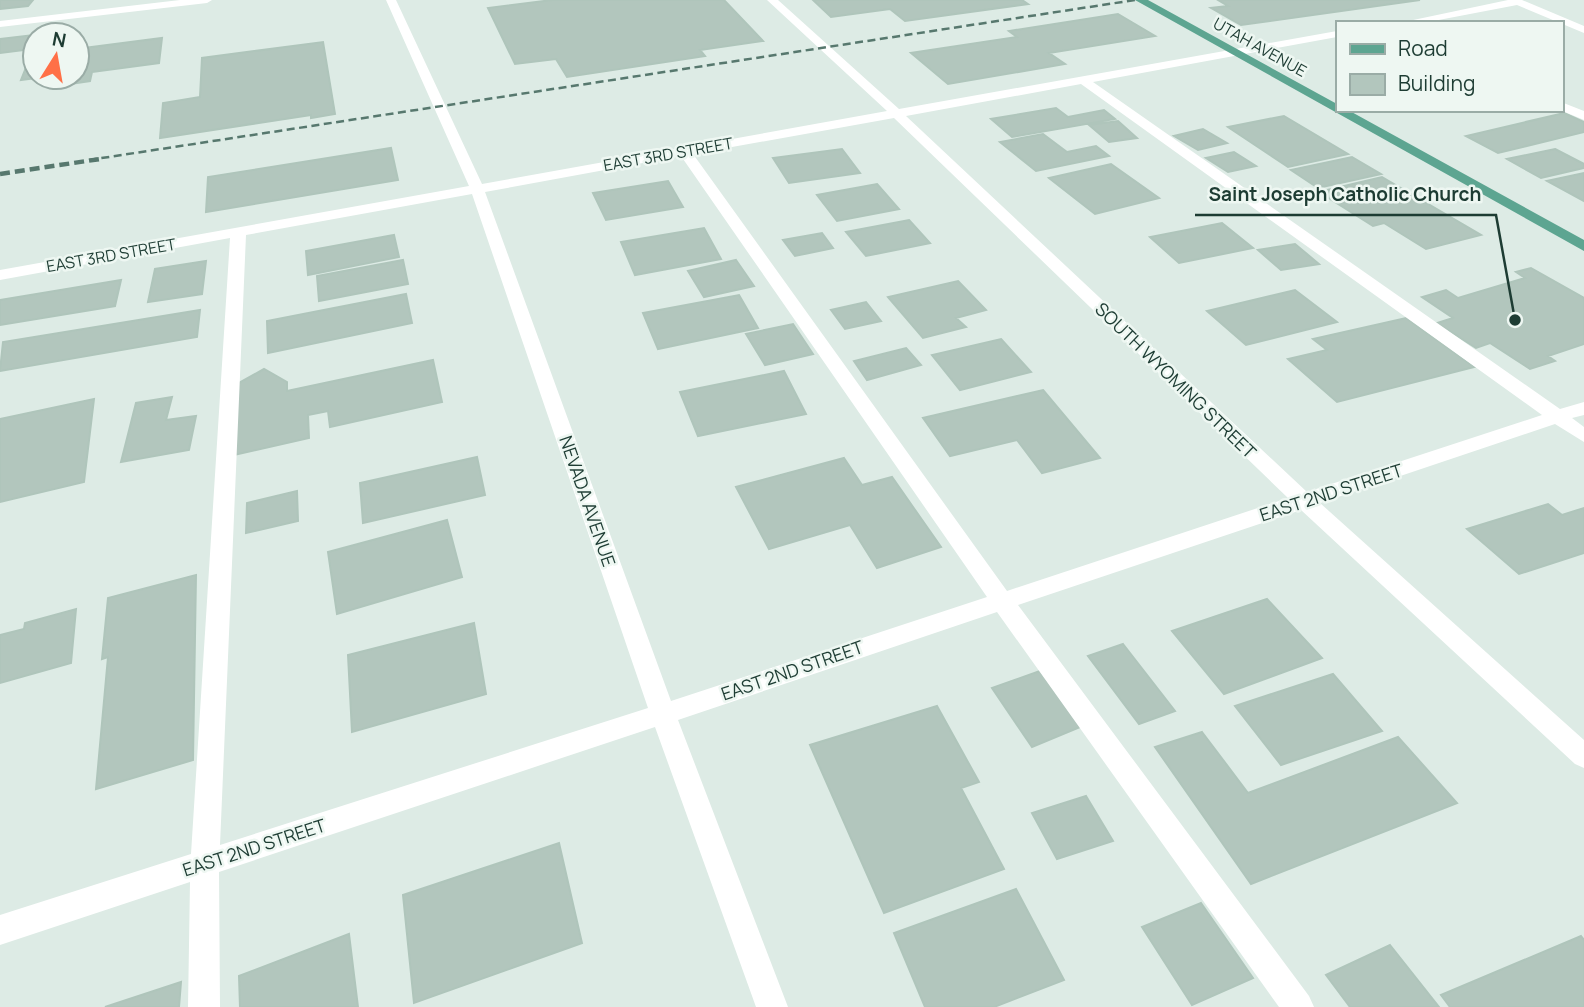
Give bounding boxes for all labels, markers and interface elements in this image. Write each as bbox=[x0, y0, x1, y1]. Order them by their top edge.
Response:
street label: UTAH AVENUE bbox=[1209, 12, 1311, 82]
north arrow bbox=[21, 21, 91, 91]
legend bbox=[1336, 21, 1563, 112]
text: N bbox=[50, 25, 68, 53]
text: Road bbox=[1398, 34, 1448, 62]
text: Building bbox=[1398, 69, 1475, 97]
street label: EAST 3RD STREET bbox=[601, 132, 735, 176]
callout: Saint Joseph Catholic Church bbox=[1195, 175, 1496, 215]
text: Saint Joseph Catholic Church bbox=[1209, 181, 1481, 207]
street label: EAST 3RD STREET bbox=[44, 233, 178, 277]
street label: SOUTH WYOMING STREET bbox=[1090, 297, 1262, 463]
street label: NEVADA AVENUE bbox=[554, 432, 622, 570]
street label: EAST 2ND STREET bbox=[1256, 457, 1406, 526]
street label: EAST 2ND STREET bbox=[718, 634, 867, 706]
street label: EAST 2ND STREET bbox=[179, 812, 329, 881]

